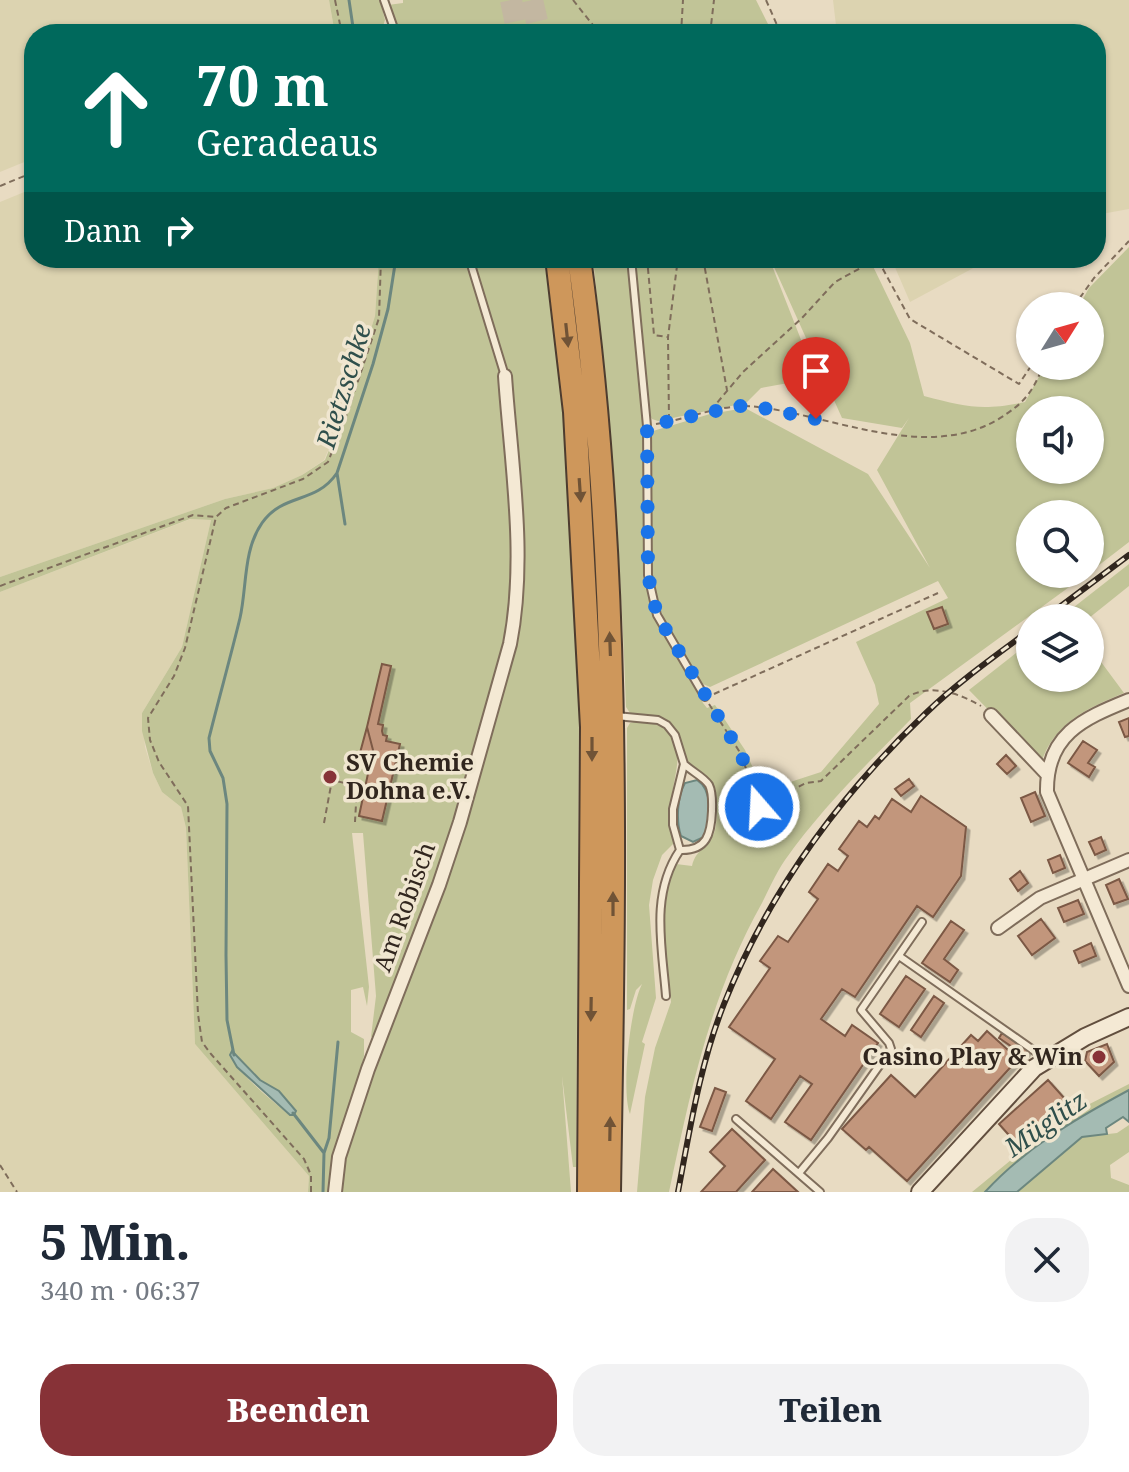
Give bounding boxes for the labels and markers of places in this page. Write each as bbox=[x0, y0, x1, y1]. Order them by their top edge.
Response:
pin bbox=[782, 337, 850, 419]
place label: SV Chemie Dohna e.V. bbox=[346, 745, 474, 806]
marker: SV Chemie Dohna e.V. bbox=[321, 768, 339, 786]
place label: Casino Play & Win bbox=[862, 1039, 1083, 1072]
marker: Casino Play & Win bbox=[1090, 1048, 1108, 1066]

